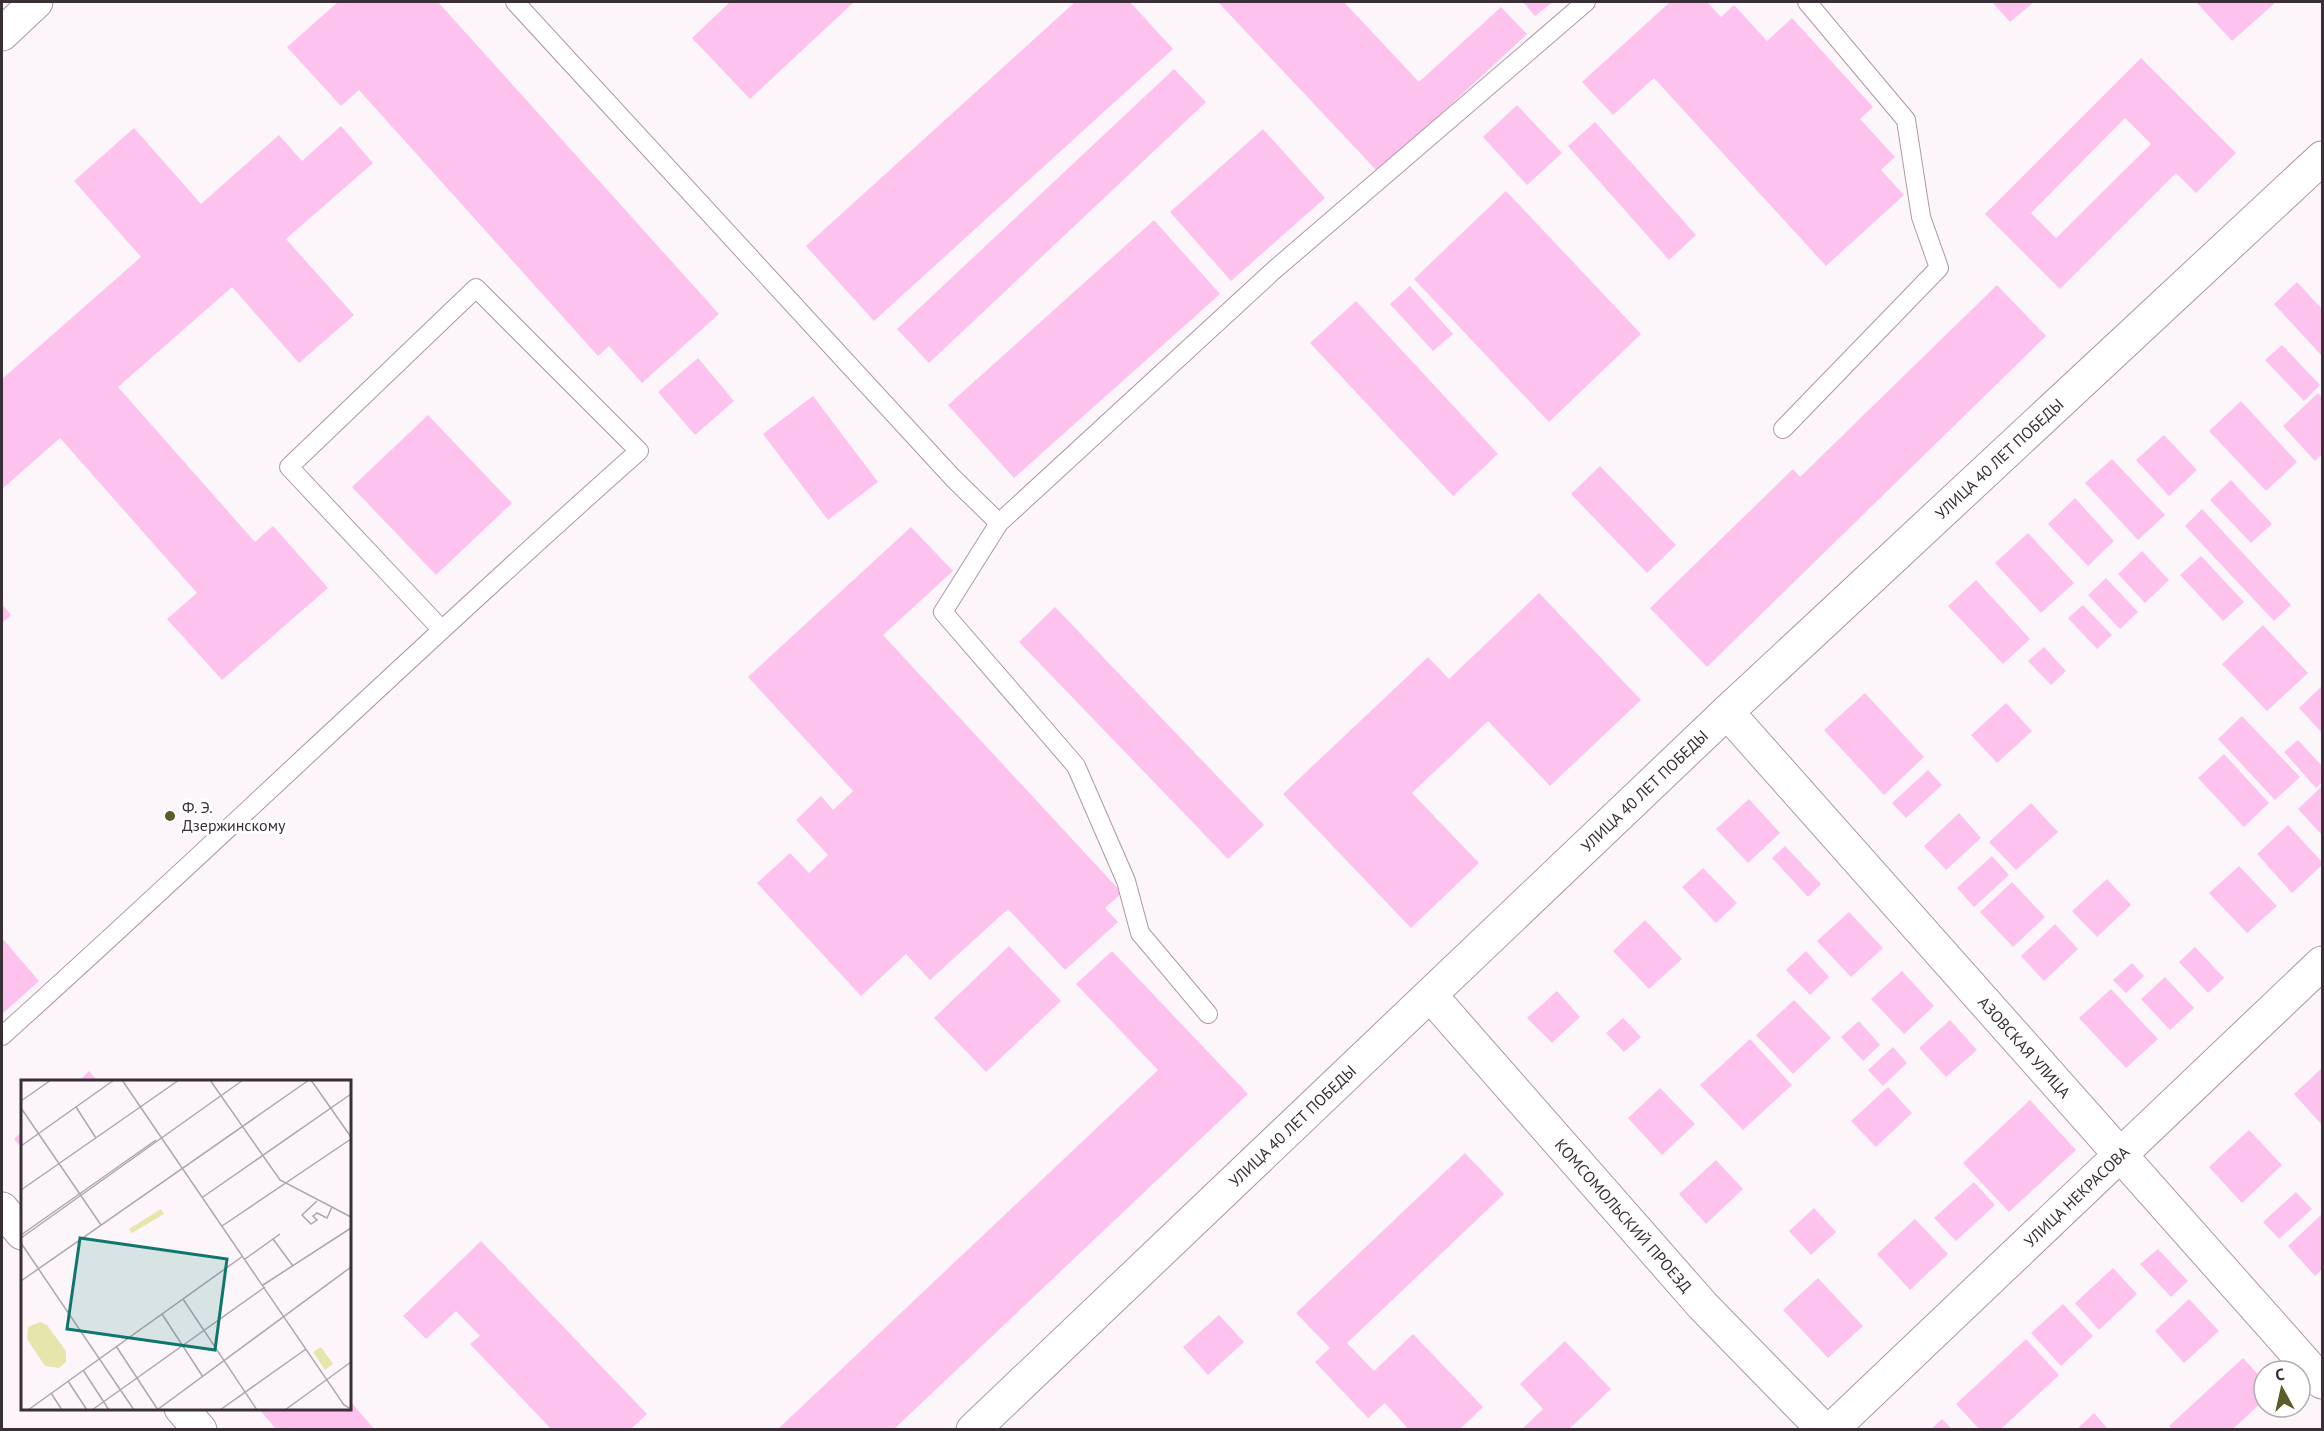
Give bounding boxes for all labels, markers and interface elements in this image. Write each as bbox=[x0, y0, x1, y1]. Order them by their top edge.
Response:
street label: УЛИЦА 40 ЛЕТ ПОБЕДЫ bbox=[1931, 394, 2067, 523]
street label: УЛИЦА 40 ЛЕТ ПОБЕДЫ bbox=[1577, 726, 1712, 856]
place label: Ф. Э. Дзержинскому bbox=[182, 797, 286, 835]
marker: Ф. Э. Дзержинскому bbox=[163, 809, 177, 823]
street label: АЗОВСКАЯ УЛИЦА bbox=[1974, 992, 2075, 1102]
street label: УЛИЦА 40 ЛЕТ ПОБЕДЫ bbox=[1225, 1061, 1360, 1191]
inset map bbox=[21, 1080, 351, 1410]
street label: КОМСОМОЛЬСКИЙ ПРОЕЗД bbox=[1551, 1134, 1697, 1297]
street label: УЛИЦА НЕКРАСОВА bbox=[2020, 1141, 2134, 1251]
north arrow bbox=[2252, 1359, 2312, 1419]
text: С bbox=[2274, 1364, 2286, 1385]

